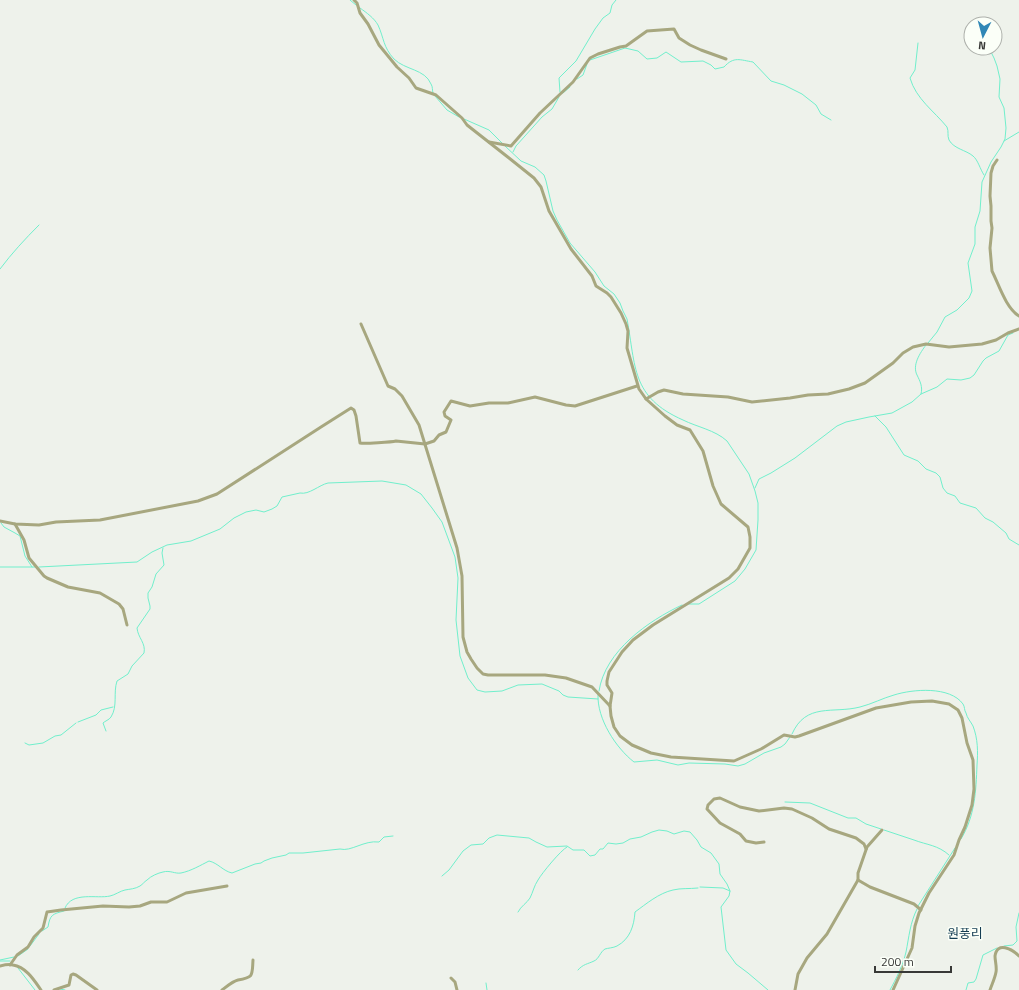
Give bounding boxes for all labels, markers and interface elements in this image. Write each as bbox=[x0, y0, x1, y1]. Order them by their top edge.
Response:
north arrow bbox=[963, 16, 1003, 56]
text: N bbox=[977, 38, 987, 54]
district label: 원풍리 bbox=[947, 923, 983, 943]
scale bar bbox=[875, 948, 951, 974]
text: 200 m bbox=[881, 952, 914, 971]

